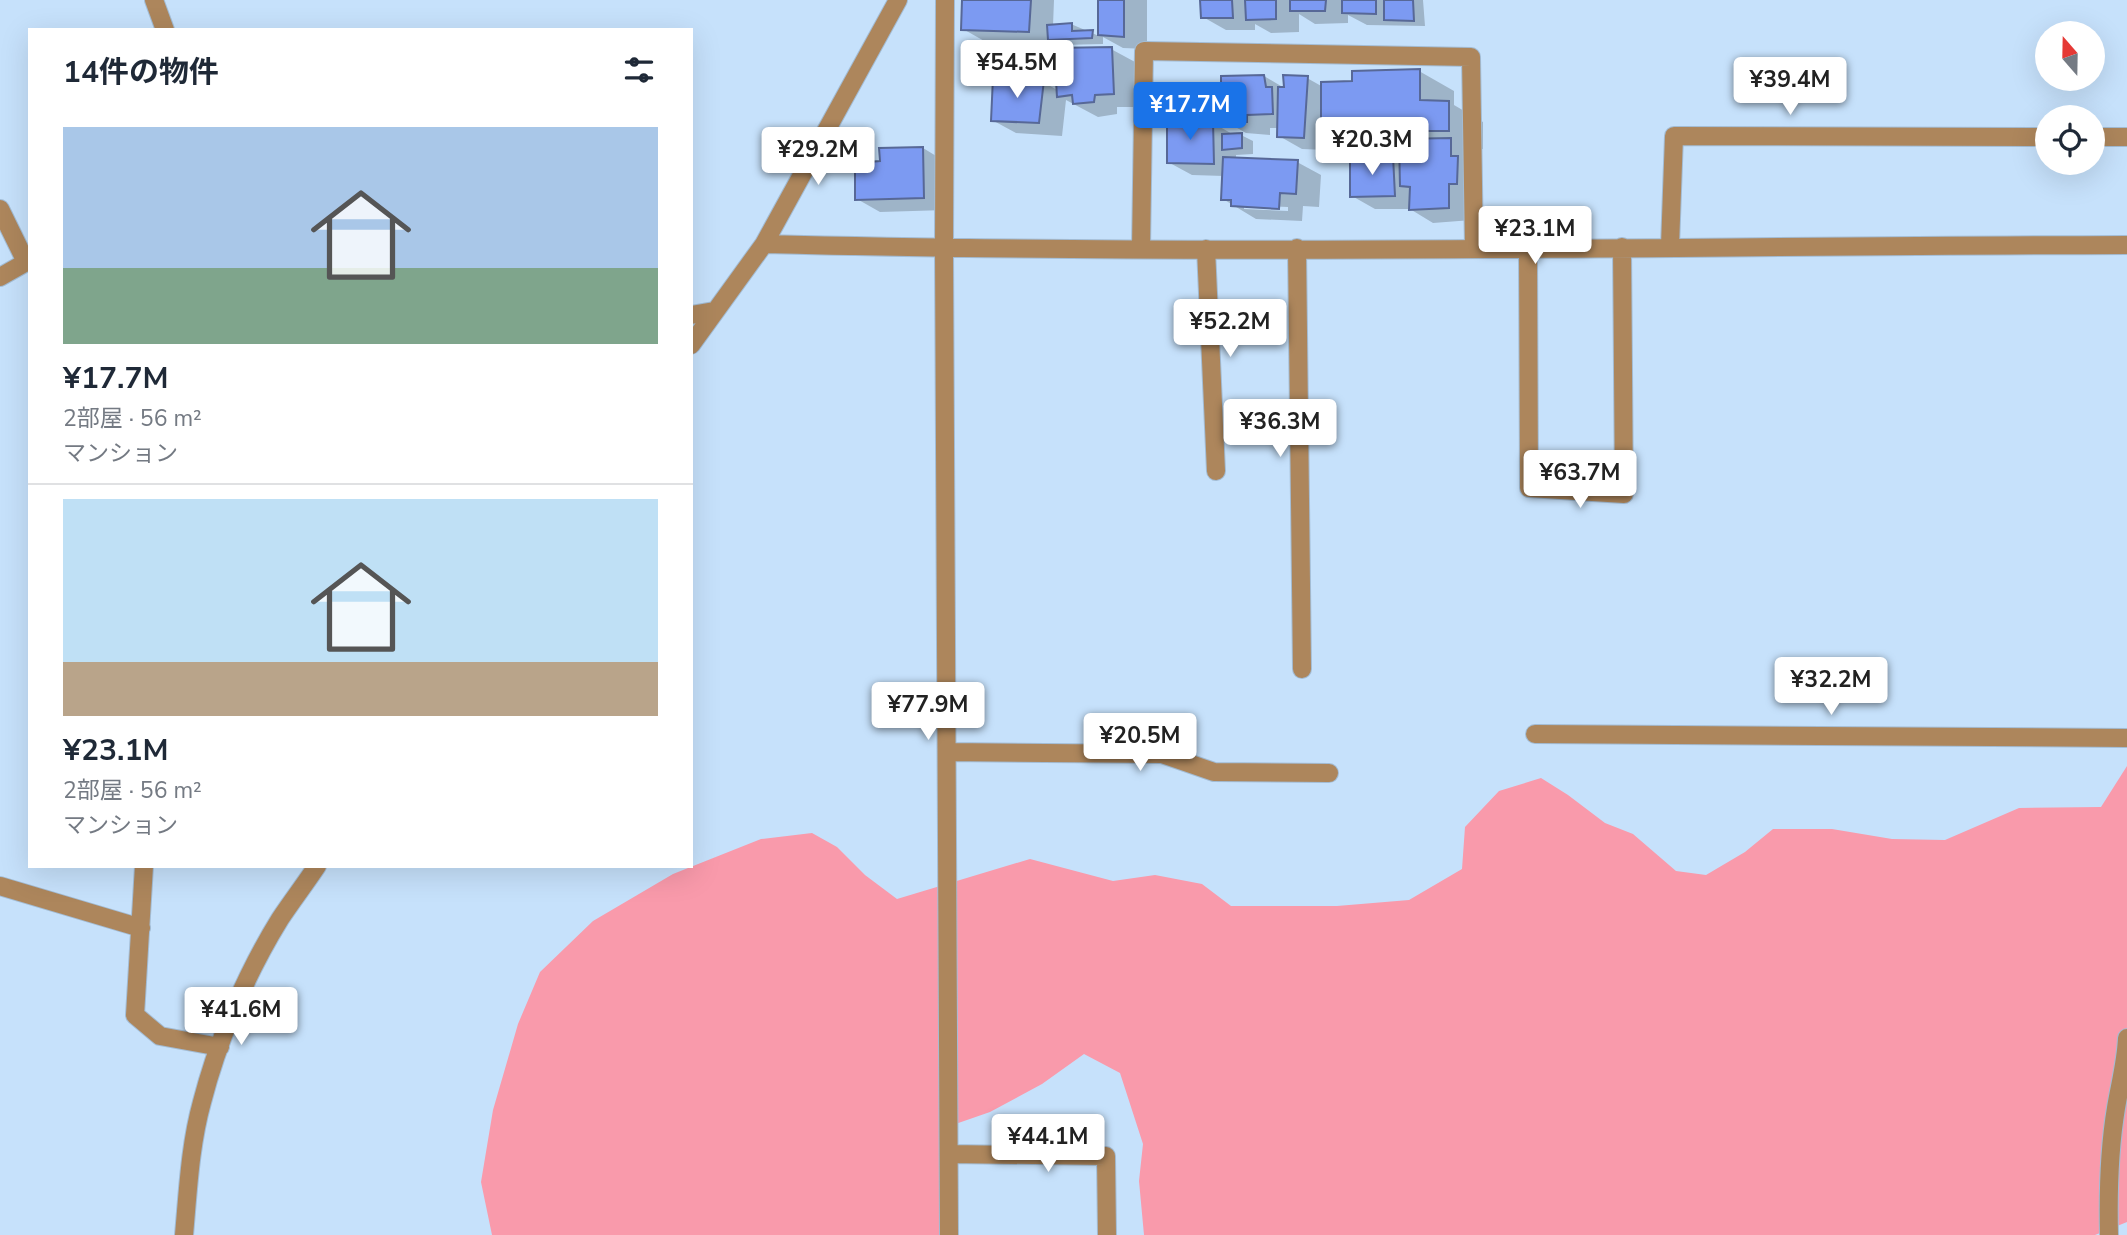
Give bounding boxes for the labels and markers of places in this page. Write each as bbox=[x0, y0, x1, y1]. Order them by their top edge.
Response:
pin: ¥54.5M bbox=[960, 41, 1074, 100]
pin: ¥39.4M bbox=[1733, 58, 1847, 117]
pin: ¥17.7M bbox=[1133, 82, 1247, 142]
pin: ¥20.3M bbox=[1315, 118, 1429, 177]
pin: ¥29.2M bbox=[761, 128, 875, 187]
pin: ¥23.1M bbox=[1478, 206, 1592, 266]
pin: ¥52.2M bbox=[1173, 300, 1287, 359]
pin: ¥36.3M bbox=[1223, 400, 1337, 459]
pin: ¥63.7M bbox=[1523, 450, 1637, 510]
pin: ¥32.2M bbox=[1774, 658, 1888, 717]
pin: ¥77.9M bbox=[871, 682, 985, 742]
pin: ¥20.5M bbox=[1083, 714, 1197, 773]
pin: ¥41.6M bbox=[184, 988, 298, 1047]
pin: ¥44.1M bbox=[991, 1114, 1105, 1174]

